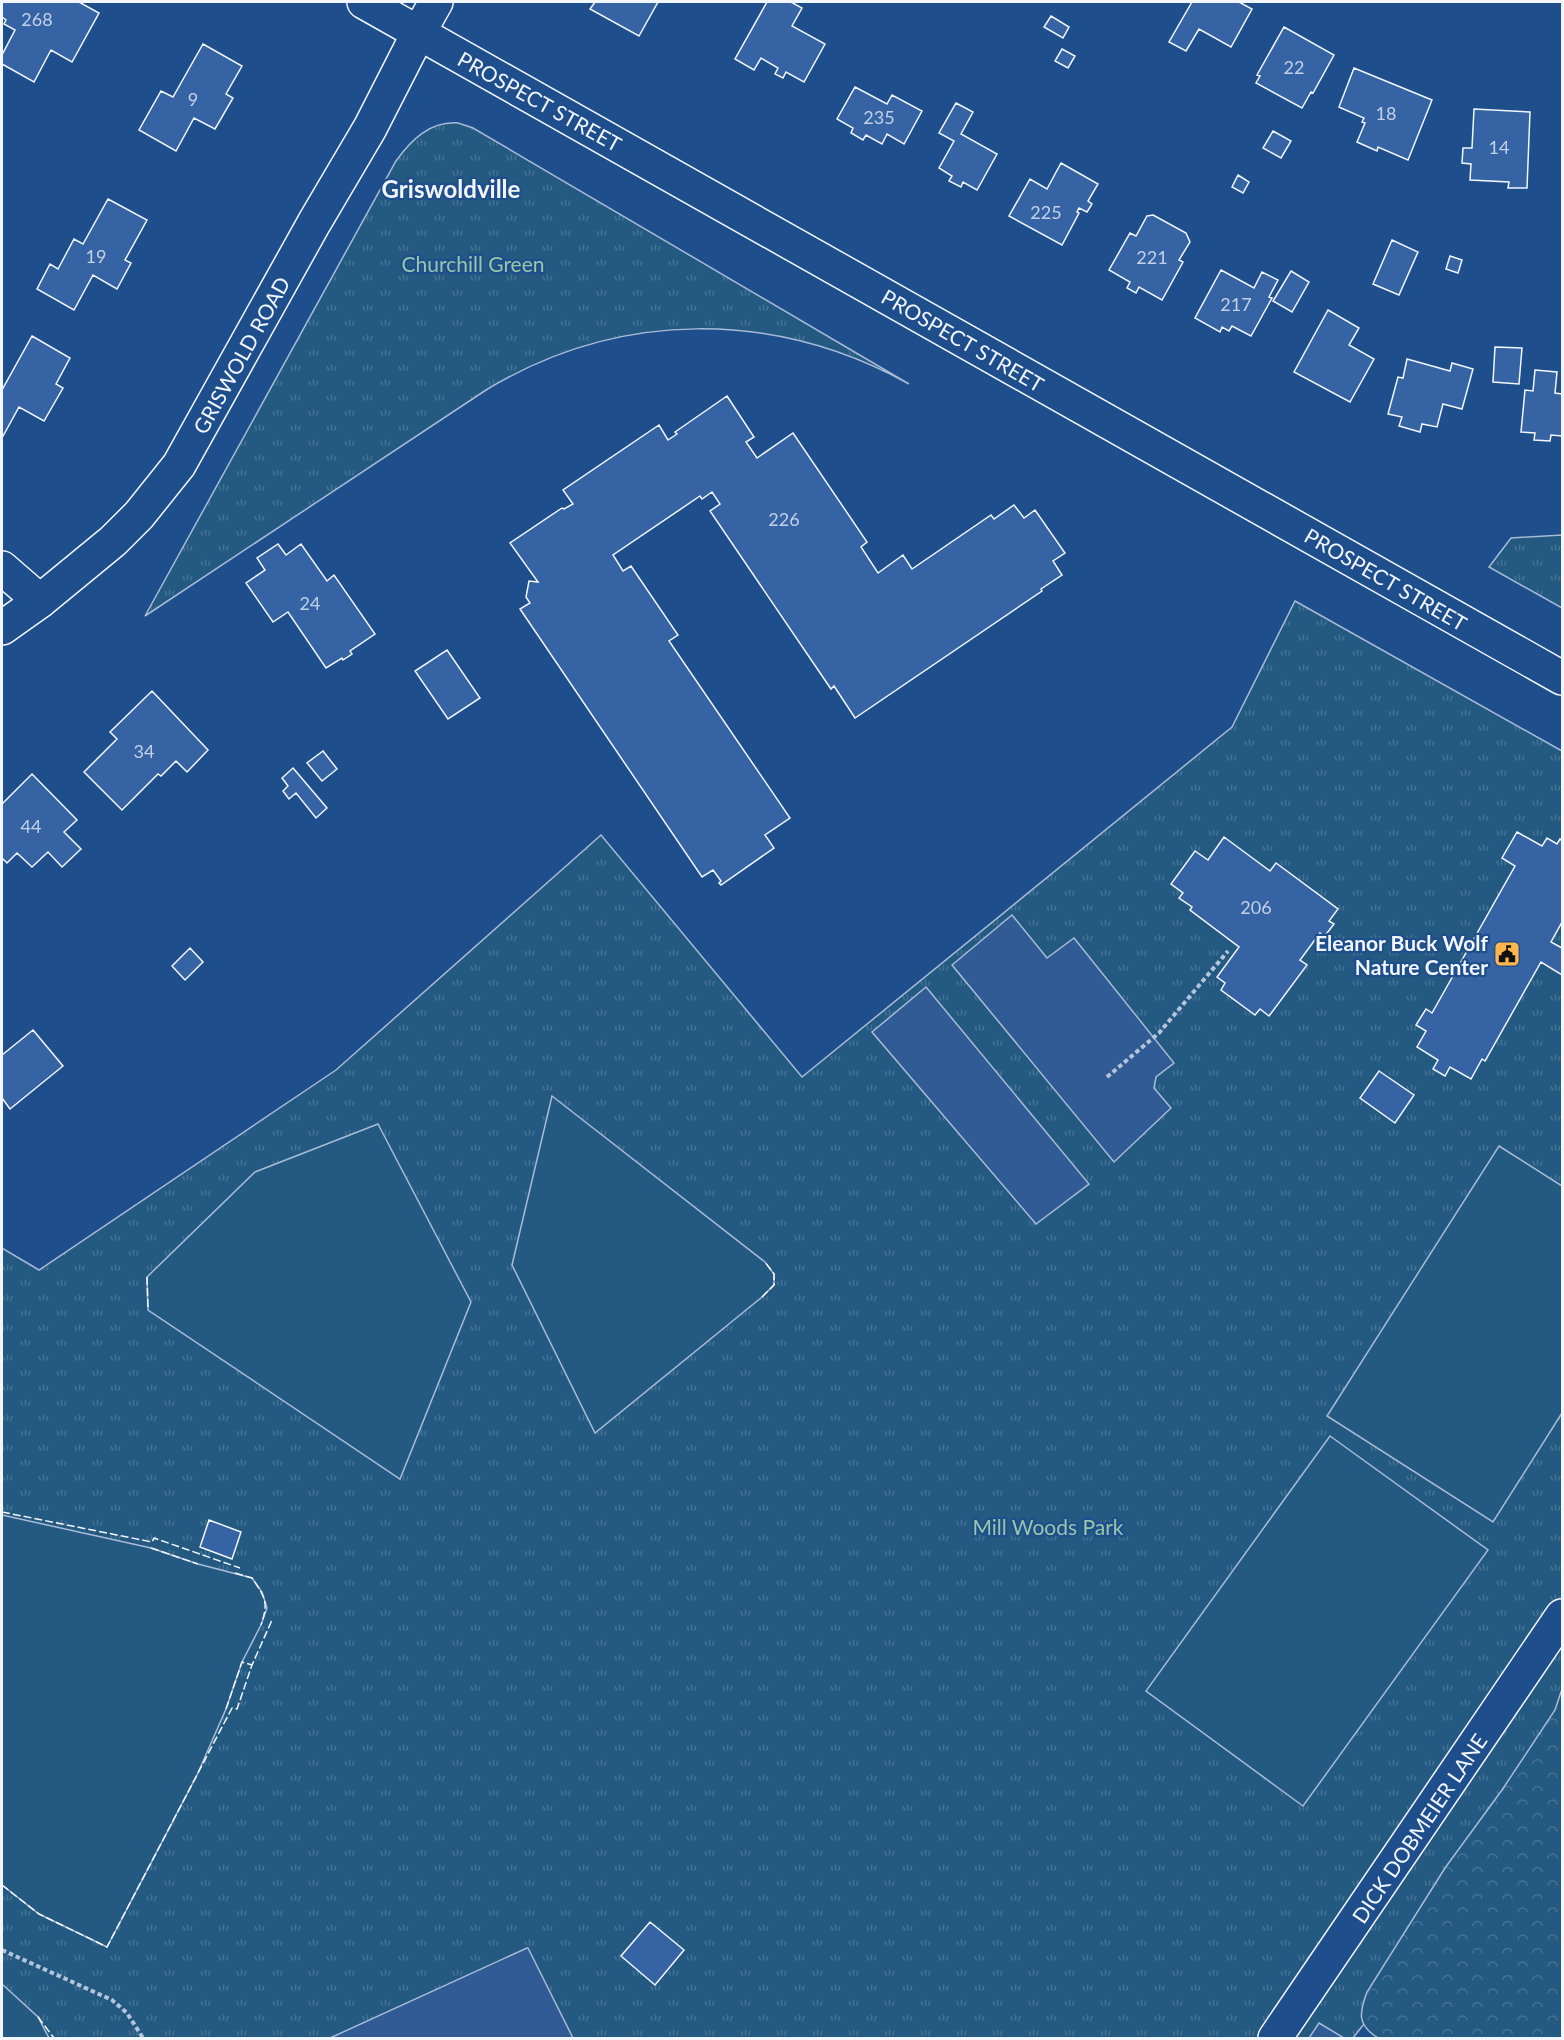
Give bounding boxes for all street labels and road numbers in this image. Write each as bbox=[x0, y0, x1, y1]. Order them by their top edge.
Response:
street label: PROSPECT STREET bbox=[454, 46, 627, 157]
street label: GRISWOLD ROAD bbox=[187, 272, 295, 438]
street label: PROSPECT STREET bbox=[878, 283, 1049, 397]
street label: PROSPECT STREET bbox=[1301, 522, 1472, 636]
street label: DICK DOBMEIER LANE bbox=[1346, 1729, 1492, 1927]

